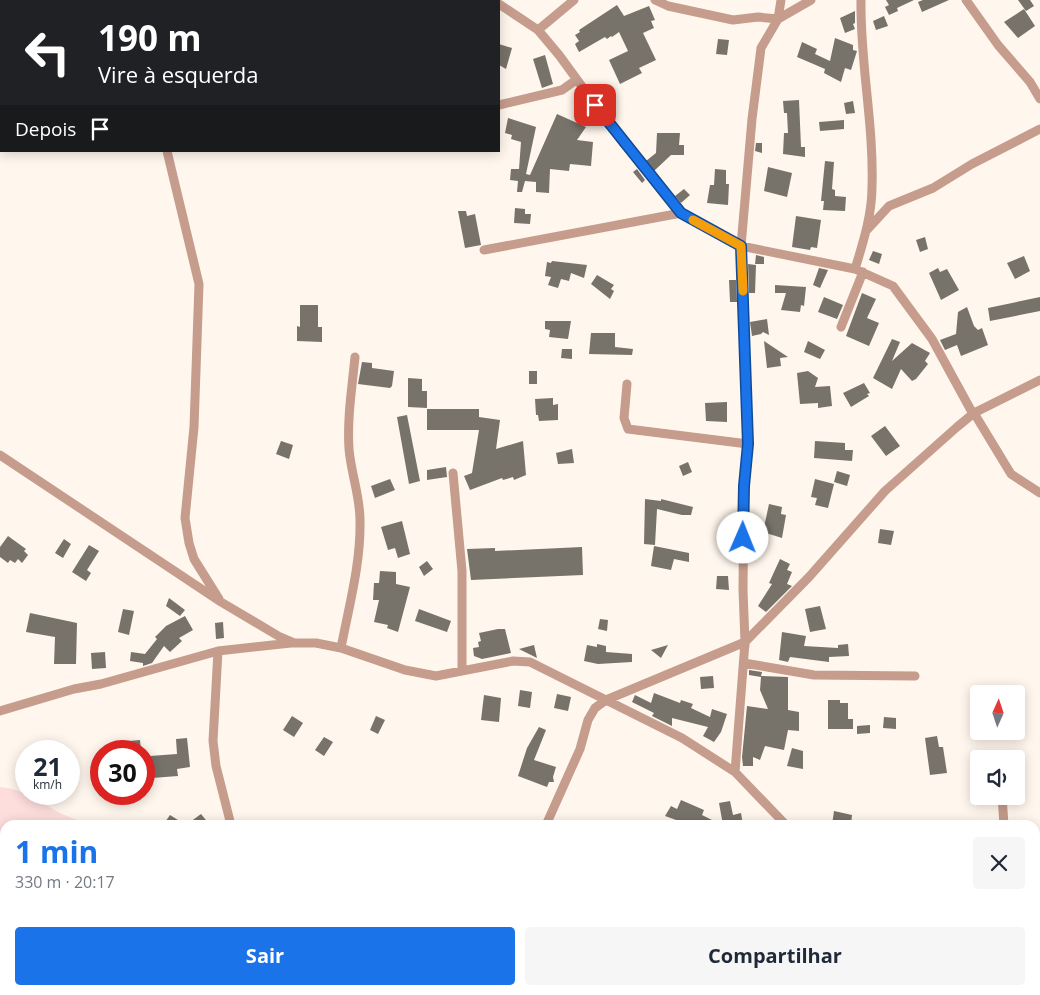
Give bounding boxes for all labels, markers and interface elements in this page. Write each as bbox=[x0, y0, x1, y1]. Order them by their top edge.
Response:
text: 190 m bbox=[98, 14, 202, 61]
icon: left bbox=[15, 20, 80, 85]
text: Vire à esquerda bbox=[98, 59, 259, 89]
pin bbox=[574, 84, 616, 126]
icon: arrive bbox=[581, 91, 609, 119]
icon: arrive bbox=[86, 115, 114, 143]
text: Depois bbox=[15, 116, 76, 142]
position arrow bbox=[716, 511, 768, 563]
north arrow bbox=[970, 685, 1025, 740]
map controls bbox=[970, 685, 1025, 805]
speed limit sign: 30 bbox=[90, 740, 155, 805]
text: 21 bbox=[33, 749, 62, 783]
button: sound bbox=[970, 750, 1025, 805]
text: km/h bbox=[33, 776, 62, 793]
text: 1 min bbox=[15, 831, 98, 872]
button: close bbox=[973, 837, 1025, 889]
text: 330 m · 20:17 bbox=[15, 871, 115, 893]
button: Sair bbox=[15, 927, 515, 985]
button: Compartilhar bbox=[525, 927, 1025, 985]

